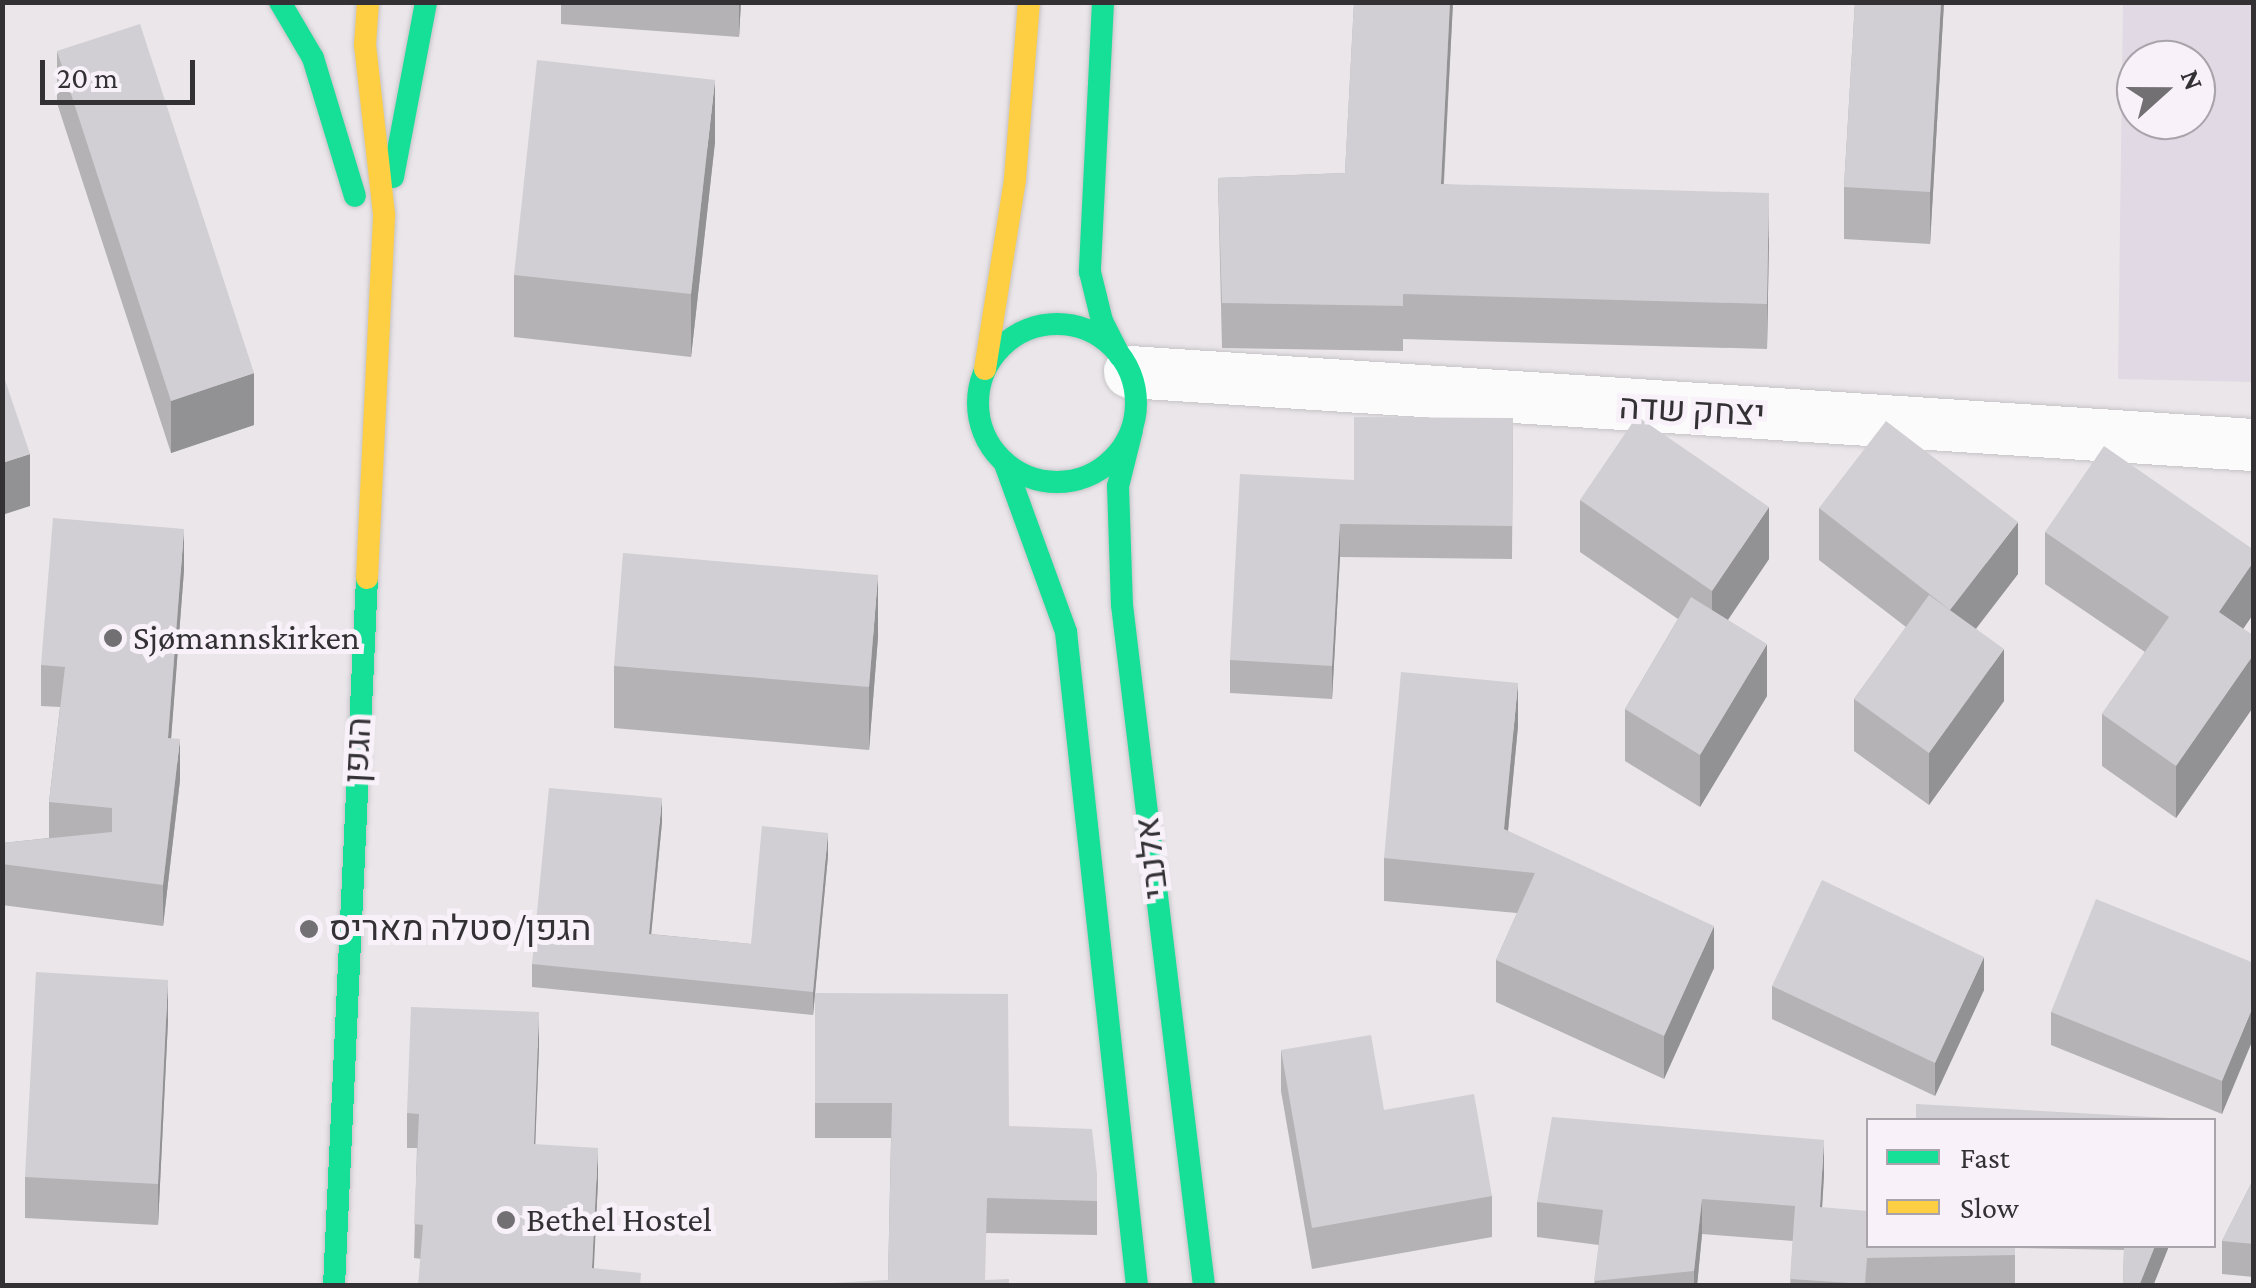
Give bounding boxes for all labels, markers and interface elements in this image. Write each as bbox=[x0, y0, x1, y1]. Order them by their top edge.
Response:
scale bar bbox=[45, 40, 200, 102]
north arrow bbox=[2116, 40, 2216, 140]
text: 20 m bbox=[57, 61, 118, 94]
text: N bbox=[2175, 65, 2210, 94]
street label: יצחק שדה bbox=[1618, 386, 1766, 436]
place label: Sjømannskirken bbox=[133, 617, 360, 659]
marker: Sjømannskirken bbox=[102, 627, 124, 649]
street label: הגפן bbox=[335, 716, 381, 784]
street label: אלנבי bbox=[1126, 815, 1178, 901]
place label: הגפן/סטלה מאריס bbox=[329, 908, 591, 950]
marker: הגפן/סטלה מאריס bbox=[298, 918, 320, 940]
legend bbox=[1866, 1118, 2216, 1248]
text: Fast bbox=[1960, 1141, 2010, 1174]
text: Slow bbox=[1960, 1191, 2019, 1224]
place label: Bethel Hostel bbox=[526, 1199, 712, 1241]
marker: Bethel Hostel bbox=[495, 1209, 517, 1231]

